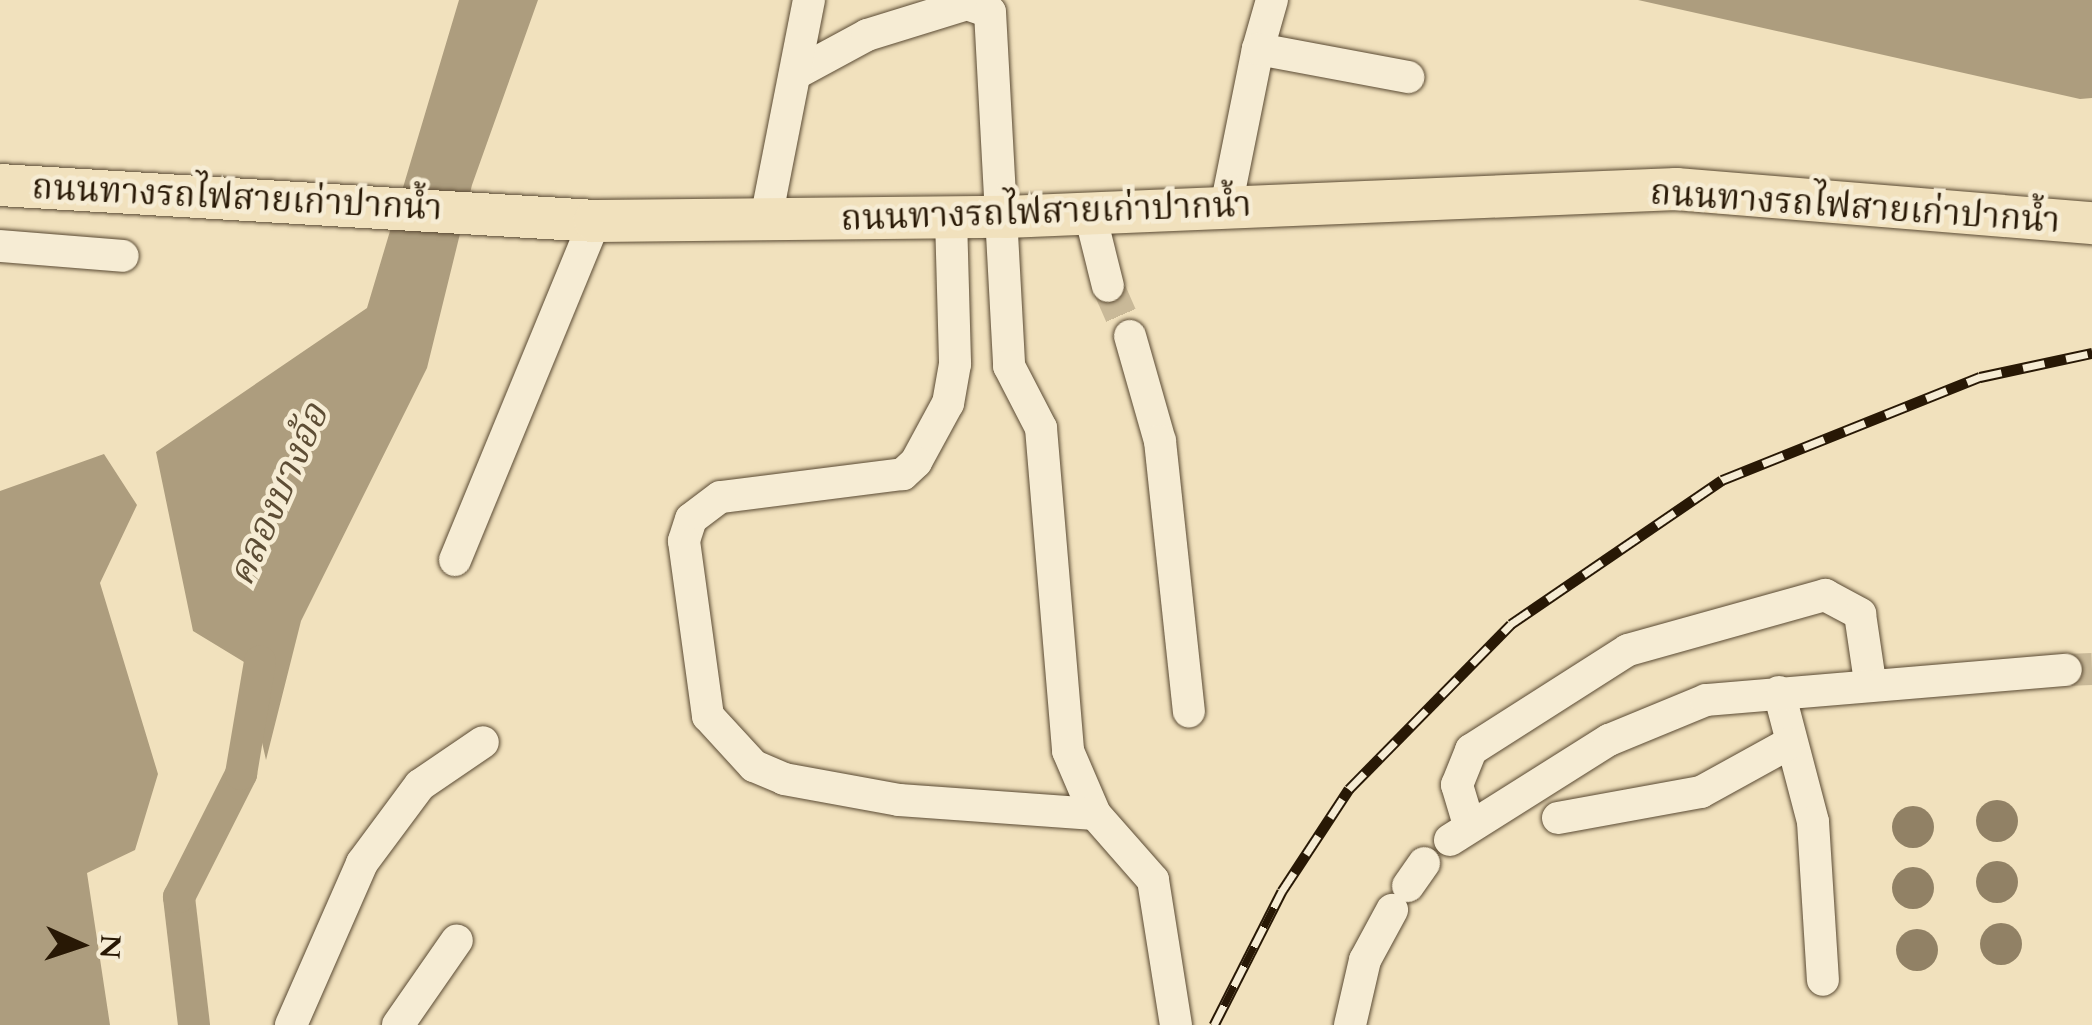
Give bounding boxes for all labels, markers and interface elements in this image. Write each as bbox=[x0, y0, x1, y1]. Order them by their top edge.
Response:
street label: ถนนทางรถไฟสายเก่าปากน้ำ bbox=[31, 166, 443, 230]
street label: ถนนทางรถไฟสายเก่าปากน้ำ bbox=[1649, 172, 2061, 242]
street label: ถนนทางรถไฟสายเก่าปากน้ำ bbox=[840, 184, 1252, 240]
water label: คลองบางอ้อ bbox=[219, 397, 339, 593]
north arrow bbox=[30, 895, 130, 995]
text: N bbox=[90, 933, 130, 960]

